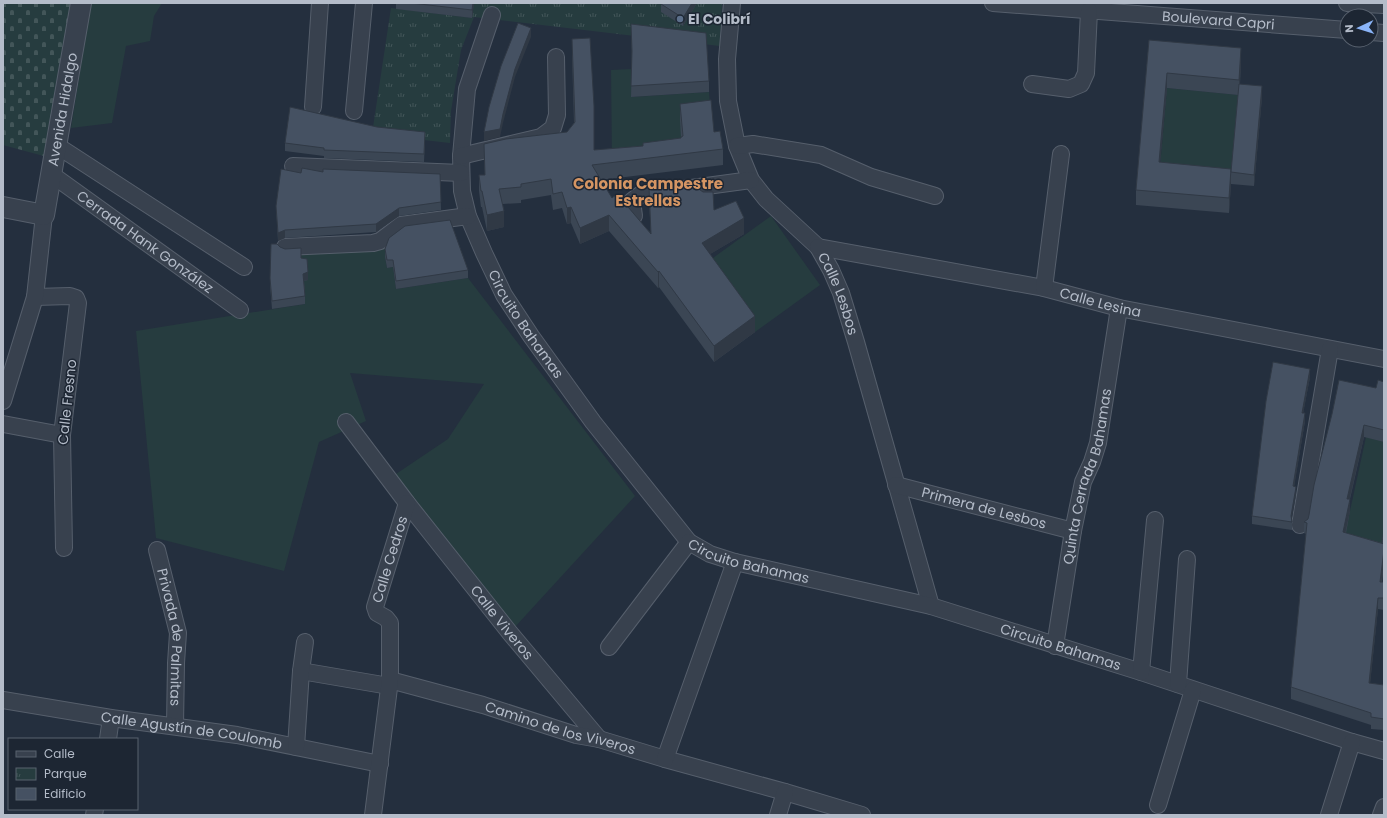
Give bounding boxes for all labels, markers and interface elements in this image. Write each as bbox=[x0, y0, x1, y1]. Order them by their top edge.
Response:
street label: Boulevard Capri bbox=[1161, 6, 1275, 34]
north arrow bbox=[1339, 8, 1379, 48]
place label: El Colibrí bbox=[688, 9, 751, 29]
marker: El Colibrí bbox=[675, 14, 685, 24]
text: N bbox=[1341, 24, 1357, 33]
street label: Avenida Hidalgo bbox=[43, 51, 82, 168]
district label: Colonia Campestre Estrellas bbox=[573, 173, 723, 211]
street label: Cerrada Hank González bbox=[73, 186, 218, 298]
street label: Calle Lesbos bbox=[813, 249, 863, 337]
street label: Circuito Bahamas bbox=[483, 266, 568, 382]
street label: Calle Lesina bbox=[1057, 283, 1143, 322]
street label: Calle Fresno bbox=[53, 358, 81, 446]
street label: Quinta Cerrada Bahamas bbox=[1058, 387, 1116, 566]
street label: Primera de Lesbos bbox=[920, 482, 1049, 534]
street label: Calle Cedros bbox=[367, 513, 412, 605]
street label: Circuito Bahamas bbox=[684, 533, 811, 588]
street label: Privada de Palmitas bbox=[152, 566, 188, 706]
street label: Calle Viveros bbox=[466, 581, 538, 664]
street label: Circuito Bahamas bbox=[998, 618, 1124, 675]
street label: Camino de los Viveros bbox=[482, 696, 638, 760]
street label: Calle Agustín de Coulomb bbox=[99, 706, 284, 754]
legend bbox=[8, 738, 138, 810]
text: Calle bbox=[44, 745, 75, 762]
text: Parque bbox=[44, 765, 87, 782]
text: Edificio bbox=[44, 785, 86, 802]

